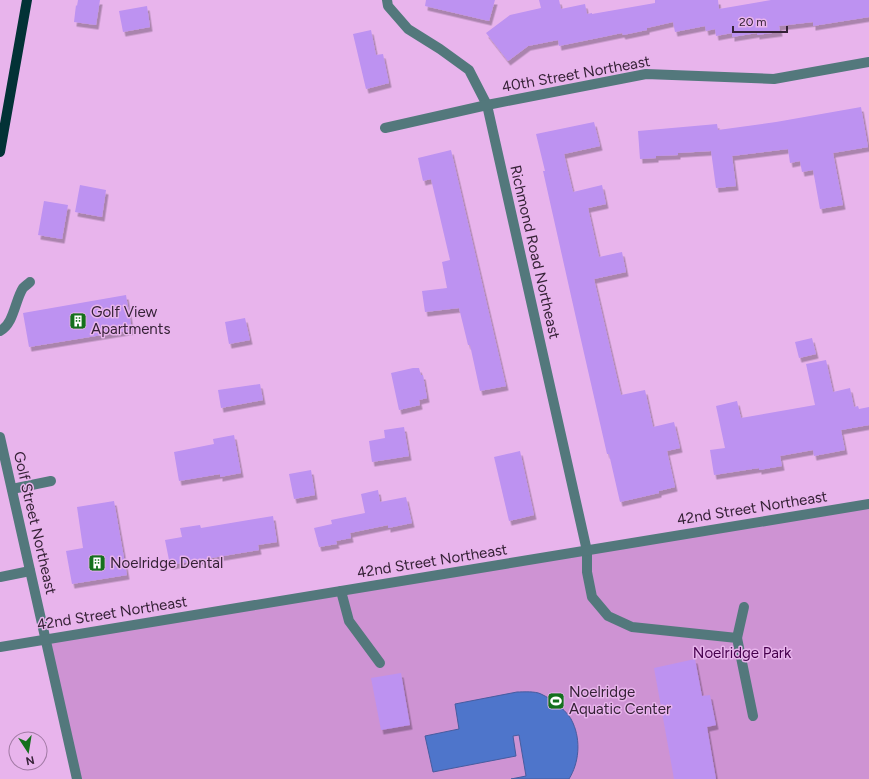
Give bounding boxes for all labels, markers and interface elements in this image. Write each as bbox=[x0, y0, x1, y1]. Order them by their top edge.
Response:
scale bar bbox=[733, 8, 787, 34]
text: 20 m bbox=[739, 15, 767, 29]
street label: 40th Street Northeast bbox=[500, 52, 652, 96]
street label: Richmond Road Northeast bbox=[506, 163, 564, 341]
place label: Golf View Apartments bbox=[91, 303, 170, 338]
building icon: Golf View Apartments bbox=[68, 311, 88, 331]
street label: Golf Street Northeast bbox=[10, 450, 60, 597]
street label: 42nd Street Northeast bbox=[675, 487, 829, 529]
street label: 42nd Street Northeast bbox=[355, 540, 509, 582]
building icon: Noelridge Dental bbox=[87, 553, 107, 573]
place label: Noelridge Dental bbox=[110, 554, 223, 572]
street label: 42nd Street Northeast bbox=[35, 592, 189, 634]
park label: Noelridge Park bbox=[693, 644, 792, 662]
place label: Noelridge Aquatic Center bbox=[569, 683, 671, 718]
sports icon: Noelridge Aquatic Center bbox=[546, 691, 566, 711]
north arrow bbox=[8, 731, 48, 771]
text: N bbox=[24, 753, 35, 768]

